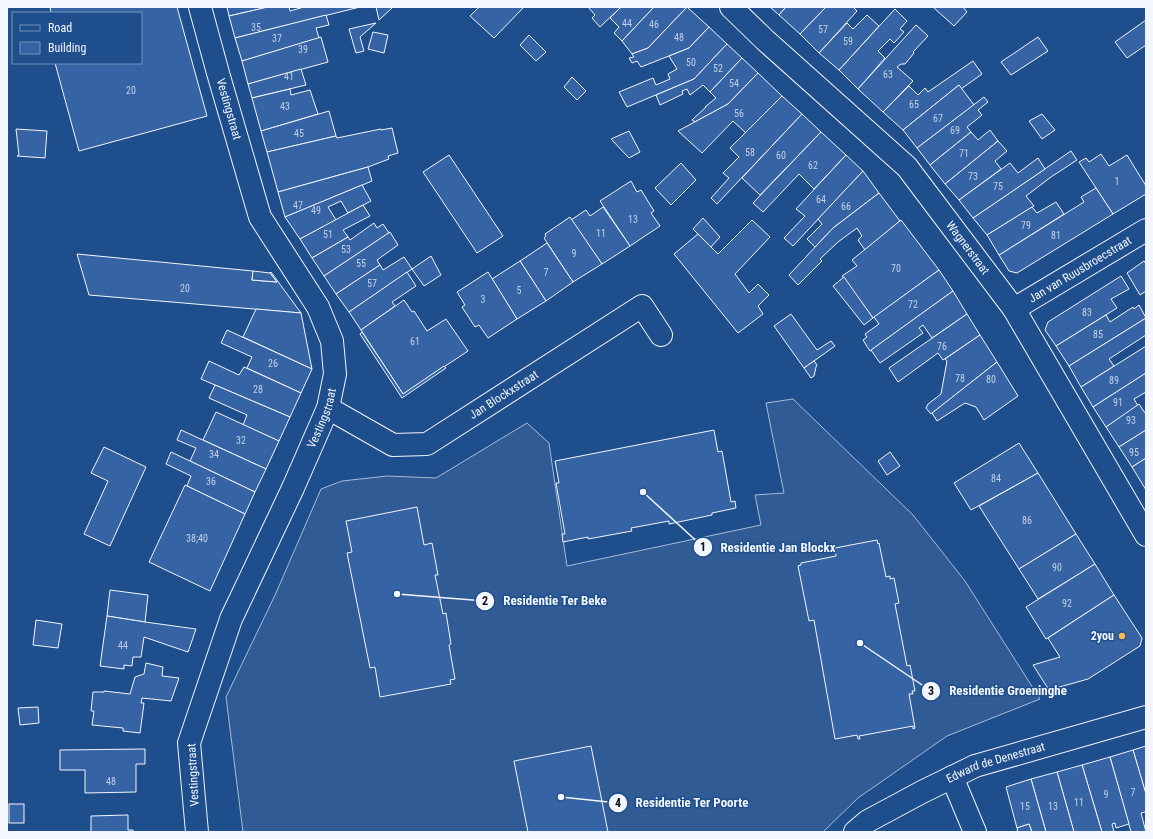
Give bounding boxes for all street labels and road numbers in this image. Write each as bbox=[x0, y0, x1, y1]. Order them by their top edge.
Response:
street label: Vestingstraat bbox=[214, 77, 245, 142]
street label: Wagnerstraat bbox=[943, 218, 993, 278]
street label: Jan van Ruusbroecstraat bbox=[1026, 233, 1134, 306]
street label: Jan Blockxstraat bbox=[467, 367, 541, 422]
street label: Vestingstraat bbox=[304, 387, 339, 450]
street label: Edward de Denestraat bbox=[944, 739, 1047, 786]
street label: Vestingstraat bbox=[184, 743, 202, 807]

